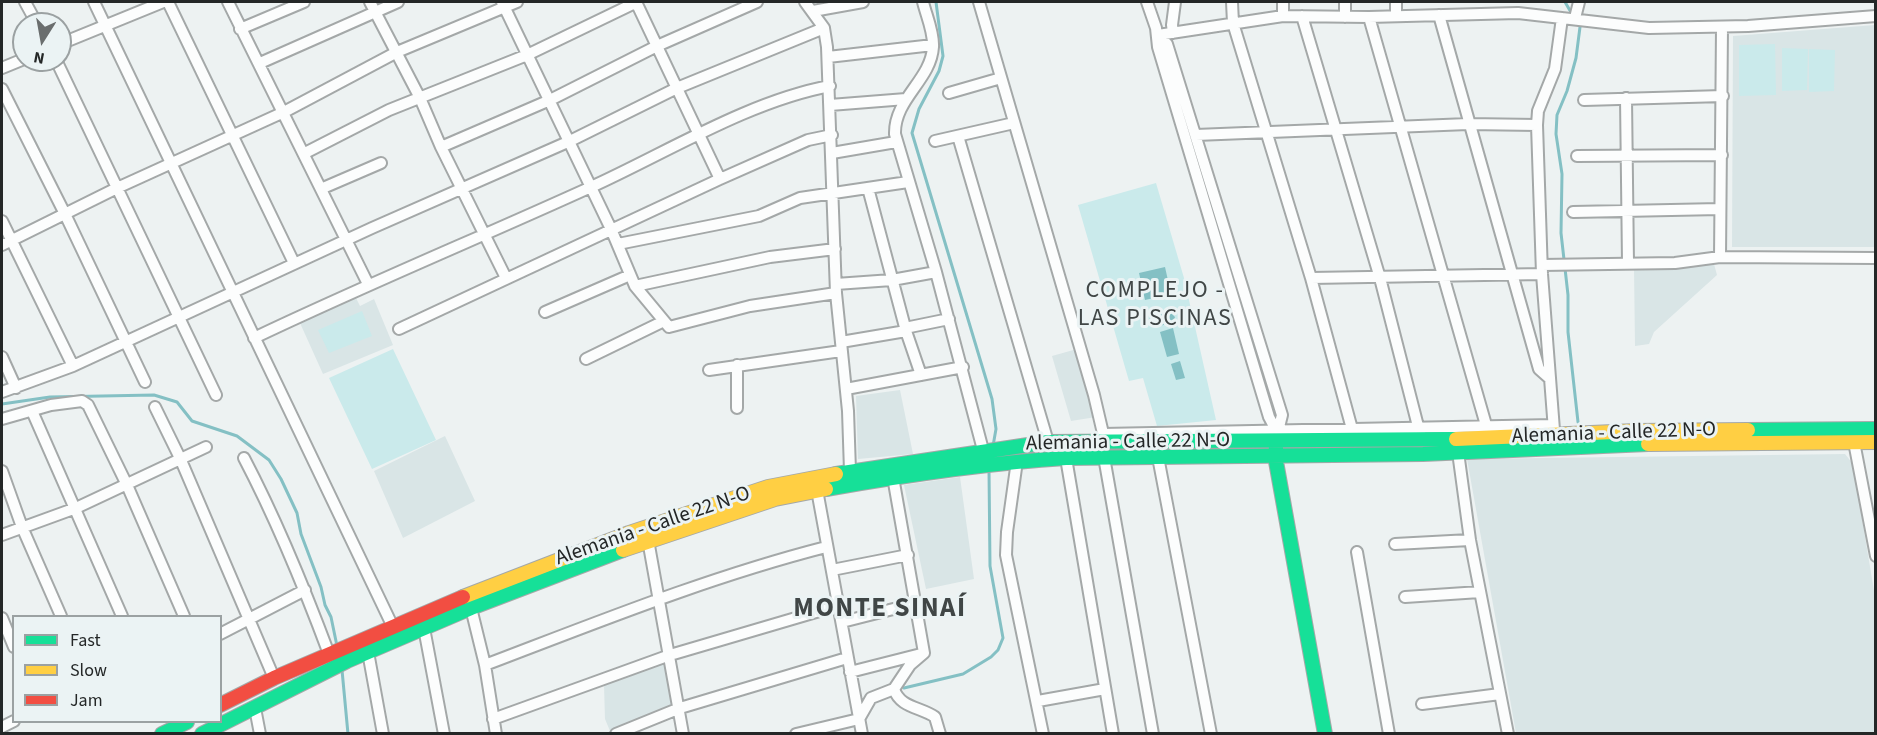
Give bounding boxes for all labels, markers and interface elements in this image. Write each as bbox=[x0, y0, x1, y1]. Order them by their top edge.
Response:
north arrow bbox=[12, 12, 72, 72]
text: N bbox=[32, 46, 46, 70]
district label: COMPLEJO - LAS PISCINAS bbox=[1078, 278, 1232, 334]
street label: Alemania - Calle 22 N-O bbox=[1511, 418, 1717, 450]
street label: Alemania - Calle 22 N-O bbox=[1026, 429, 1230, 457]
street label: Alemania - Calle 22 N-O bbox=[552, 482, 754, 572]
district label: MONTE SINAÍ bbox=[793, 594, 967, 626]
legend bbox=[12, 615, 222, 723]
text: Fast bbox=[70, 628, 101, 653]
text: Slow bbox=[70, 658, 107, 683]
text: Jam bbox=[70, 688, 103, 713]

